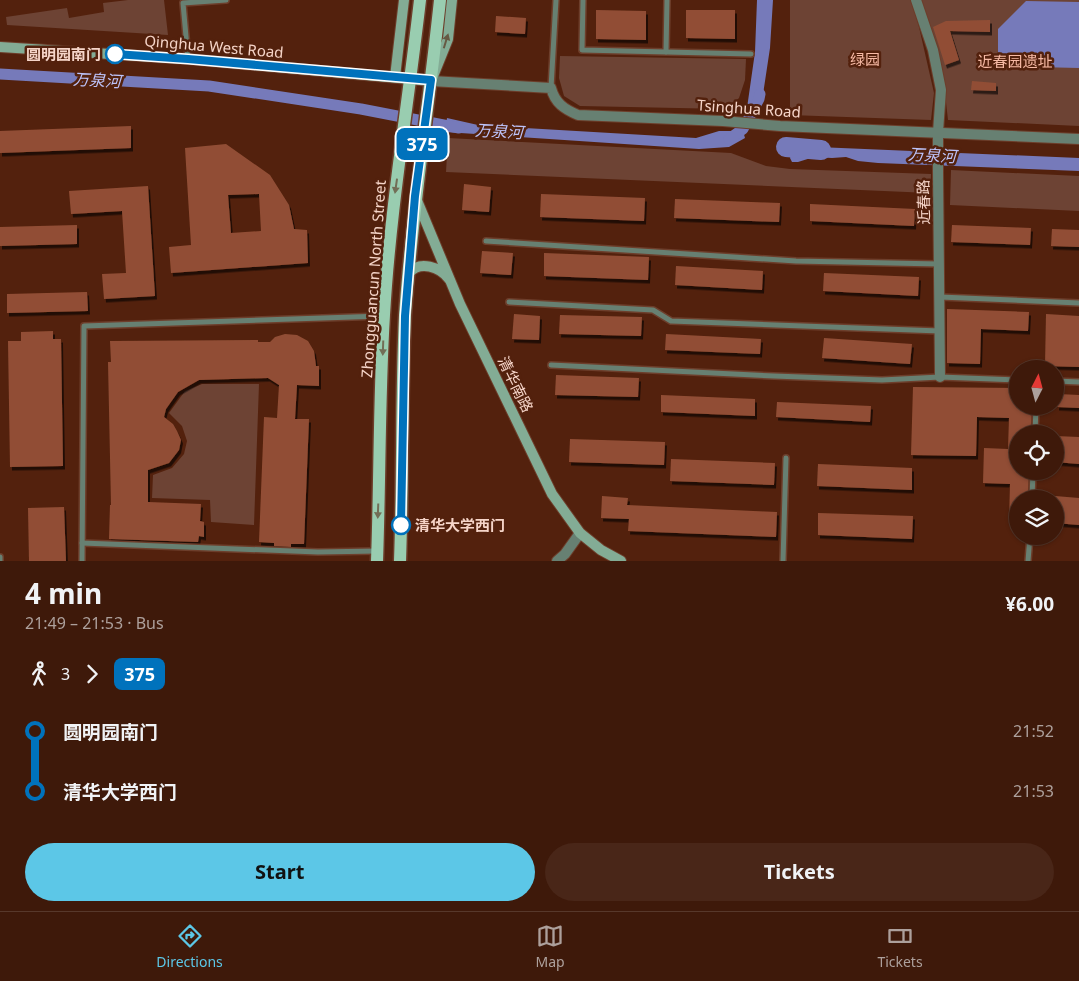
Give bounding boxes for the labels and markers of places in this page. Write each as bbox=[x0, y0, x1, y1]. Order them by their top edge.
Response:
place label: 圆明园南门 bbox=[26, 44, 101, 64]
marker: 圆明园南门 bbox=[105, 44, 125, 64]
marker: 清华大学西门 bbox=[391, 515, 411, 535]
place label: 清华大学西门 bbox=[415, 515, 505, 535]

